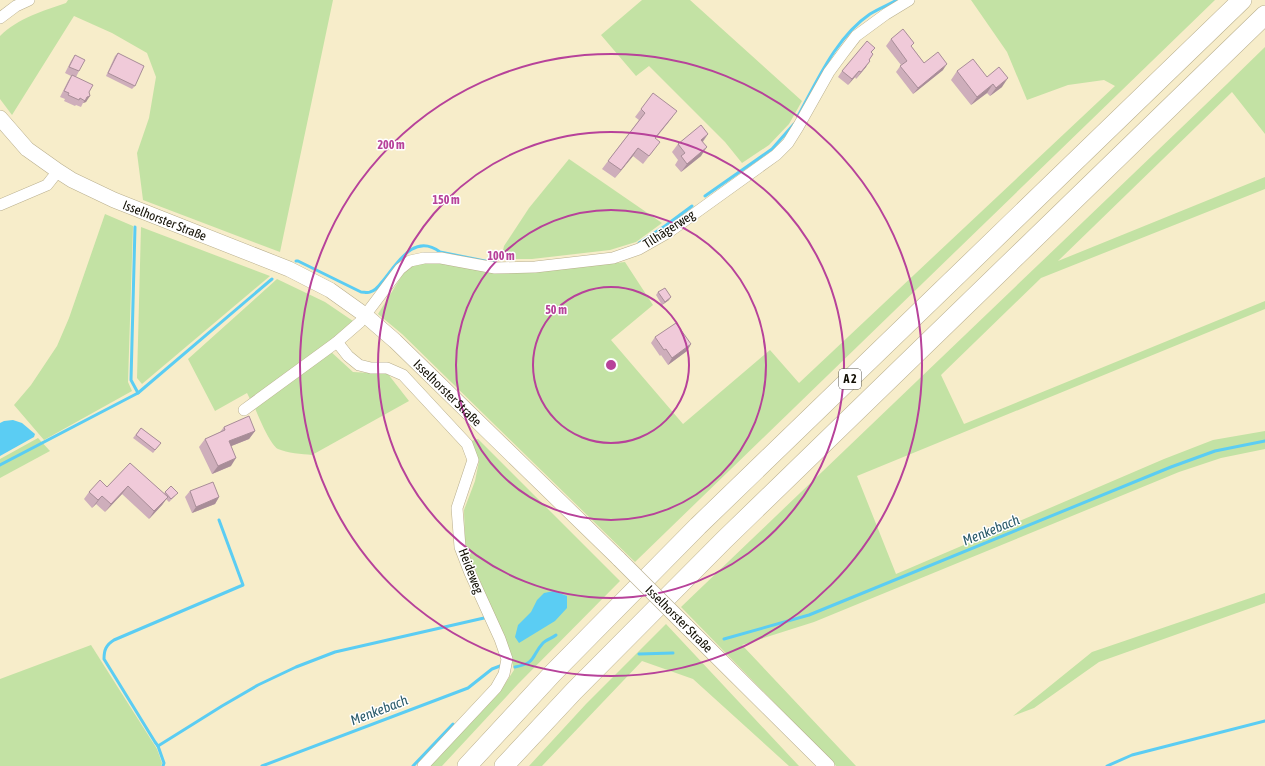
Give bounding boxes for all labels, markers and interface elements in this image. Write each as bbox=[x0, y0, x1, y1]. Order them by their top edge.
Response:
text: 200 m bbox=[377, 138, 405, 152]
text: 150 m bbox=[432, 193, 460, 207]
street label: Isselhorster Straße bbox=[121, 197, 209, 243]
street label: Tilhägerweg bbox=[640, 207, 698, 251]
text: 100 m bbox=[487, 249, 515, 263]
text: 50 m bbox=[545, 303, 567, 317]
street label: Isselhorster Straße bbox=[411, 356, 485, 429]
centre of rings bbox=[604, 358, 618, 372]
road number: A 2 bbox=[839, 369, 861, 389]
water label: Menkebach bbox=[960, 511, 1022, 549]
street label: Heideweg bbox=[455, 546, 487, 596]
street label: Isselhorster Straße bbox=[642, 582, 716, 656]
water label: Menkebach bbox=[348, 692, 410, 728]

